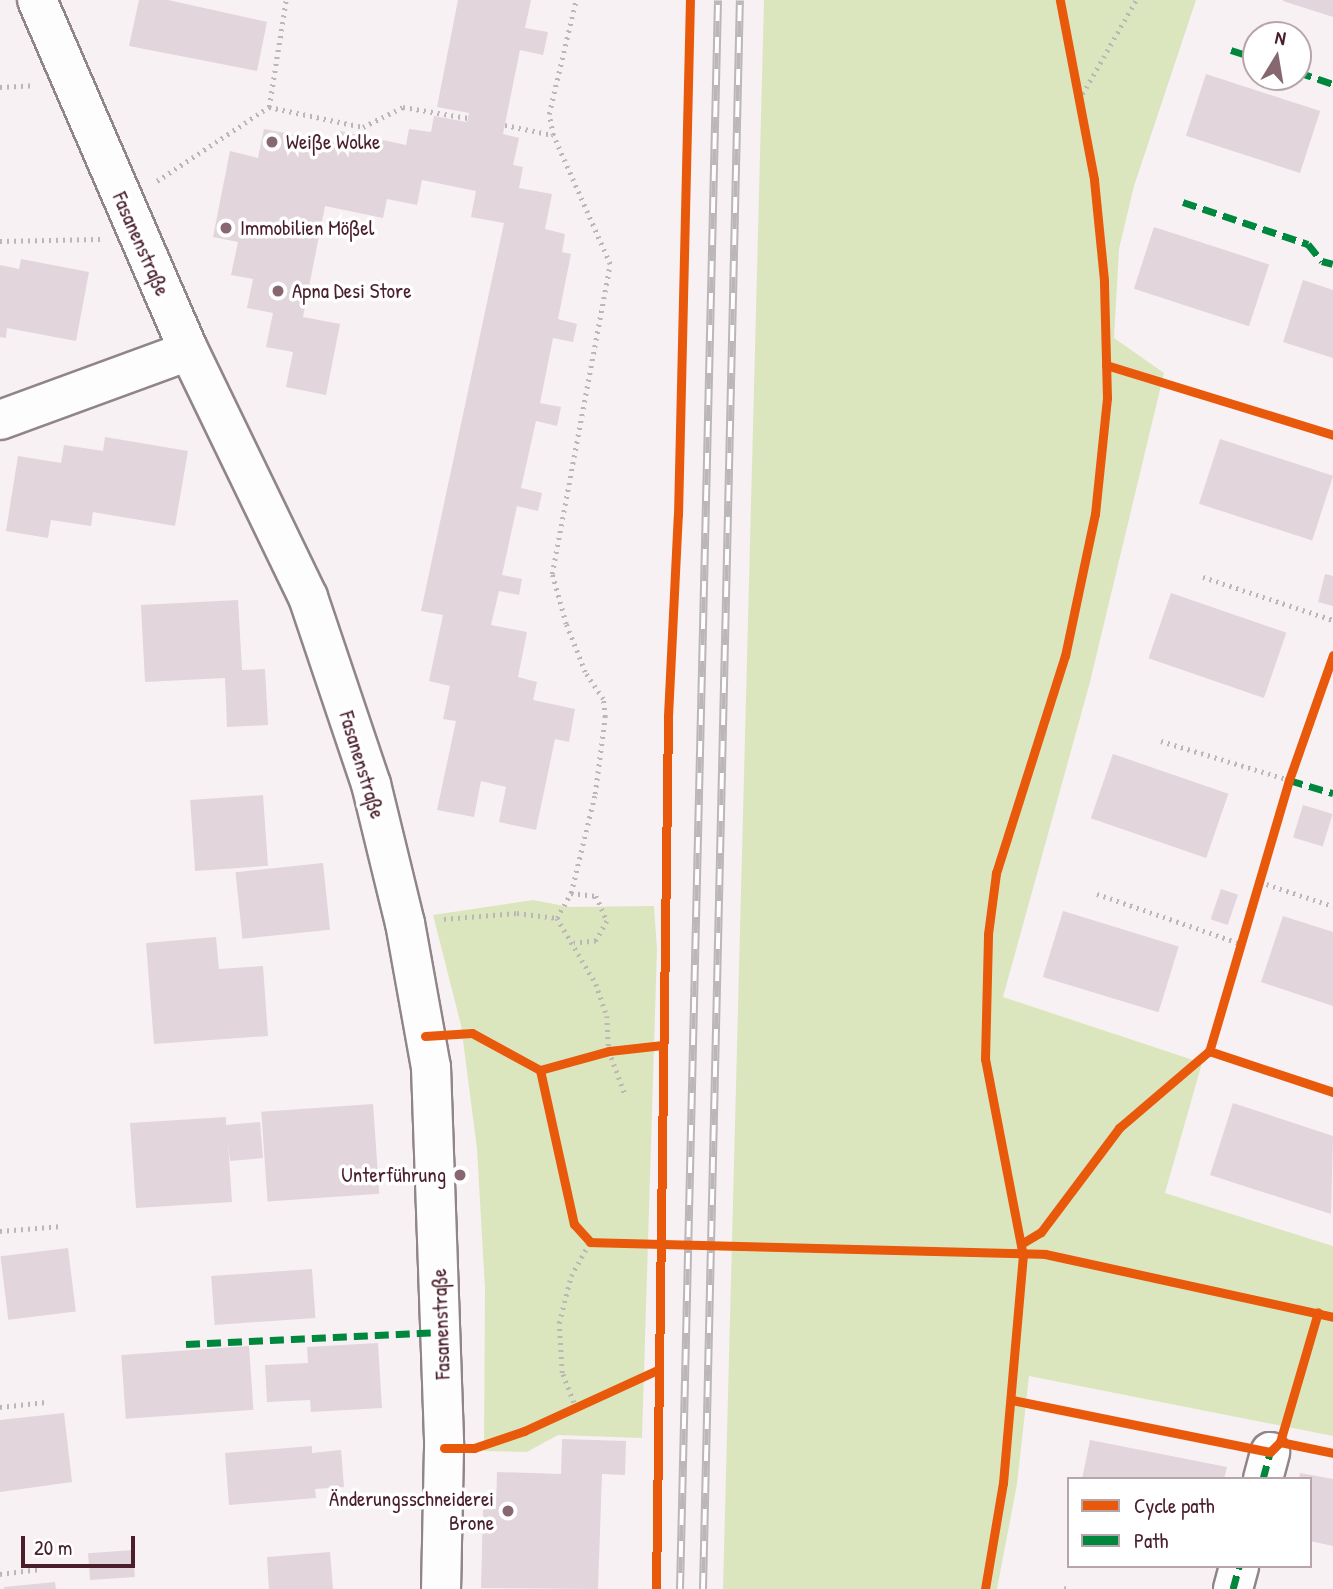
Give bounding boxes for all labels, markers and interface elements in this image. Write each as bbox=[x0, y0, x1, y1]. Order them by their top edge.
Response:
north arrow bbox=[1242, 21, 1312, 91]
text: N bbox=[1273, 24, 1288, 51]
place label: Weiße Wolke bbox=[286, 129, 380, 155]
marker: Weiße Wolke bbox=[264, 134, 280, 150]
street label: Fasanenstraße bbox=[107, 188, 175, 300]
place label: Immobilien Mößel bbox=[240, 215, 374, 241]
marker: Immobilien Mößel bbox=[218, 220, 234, 236]
place label: Apna Desi Store bbox=[292, 278, 412, 304]
marker: Apna Desi Store bbox=[270, 283, 286, 299]
street label: Fasanenstraße bbox=[334, 708, 390, 822]
place label: Unterführung bbox=[341, 1162, 446, 1188]
marker: Unterführung bbox=[452, 1167, 468, 1183]
street label: Fasanenstraße bbox=[426, 1268, 456, 1380]
legend bbox=[1067, 1477, 1312, 1568]
place label: Änderungsschneiderei Brone bbox=[329, 1486, 494, 1536]
text: Cycle path bbox=[1134, 1491, 1215, 1520]
marker: Änderungsschneiderei Brone bbox=[500, 1503, 516, 1519]
scale bar bbox=[24, 1522, 138, 1566]
text: Path bbox=[1134, 1526, 1168, 1555]
text: 20 m bbox=[34, 1533, 72, 1562]

